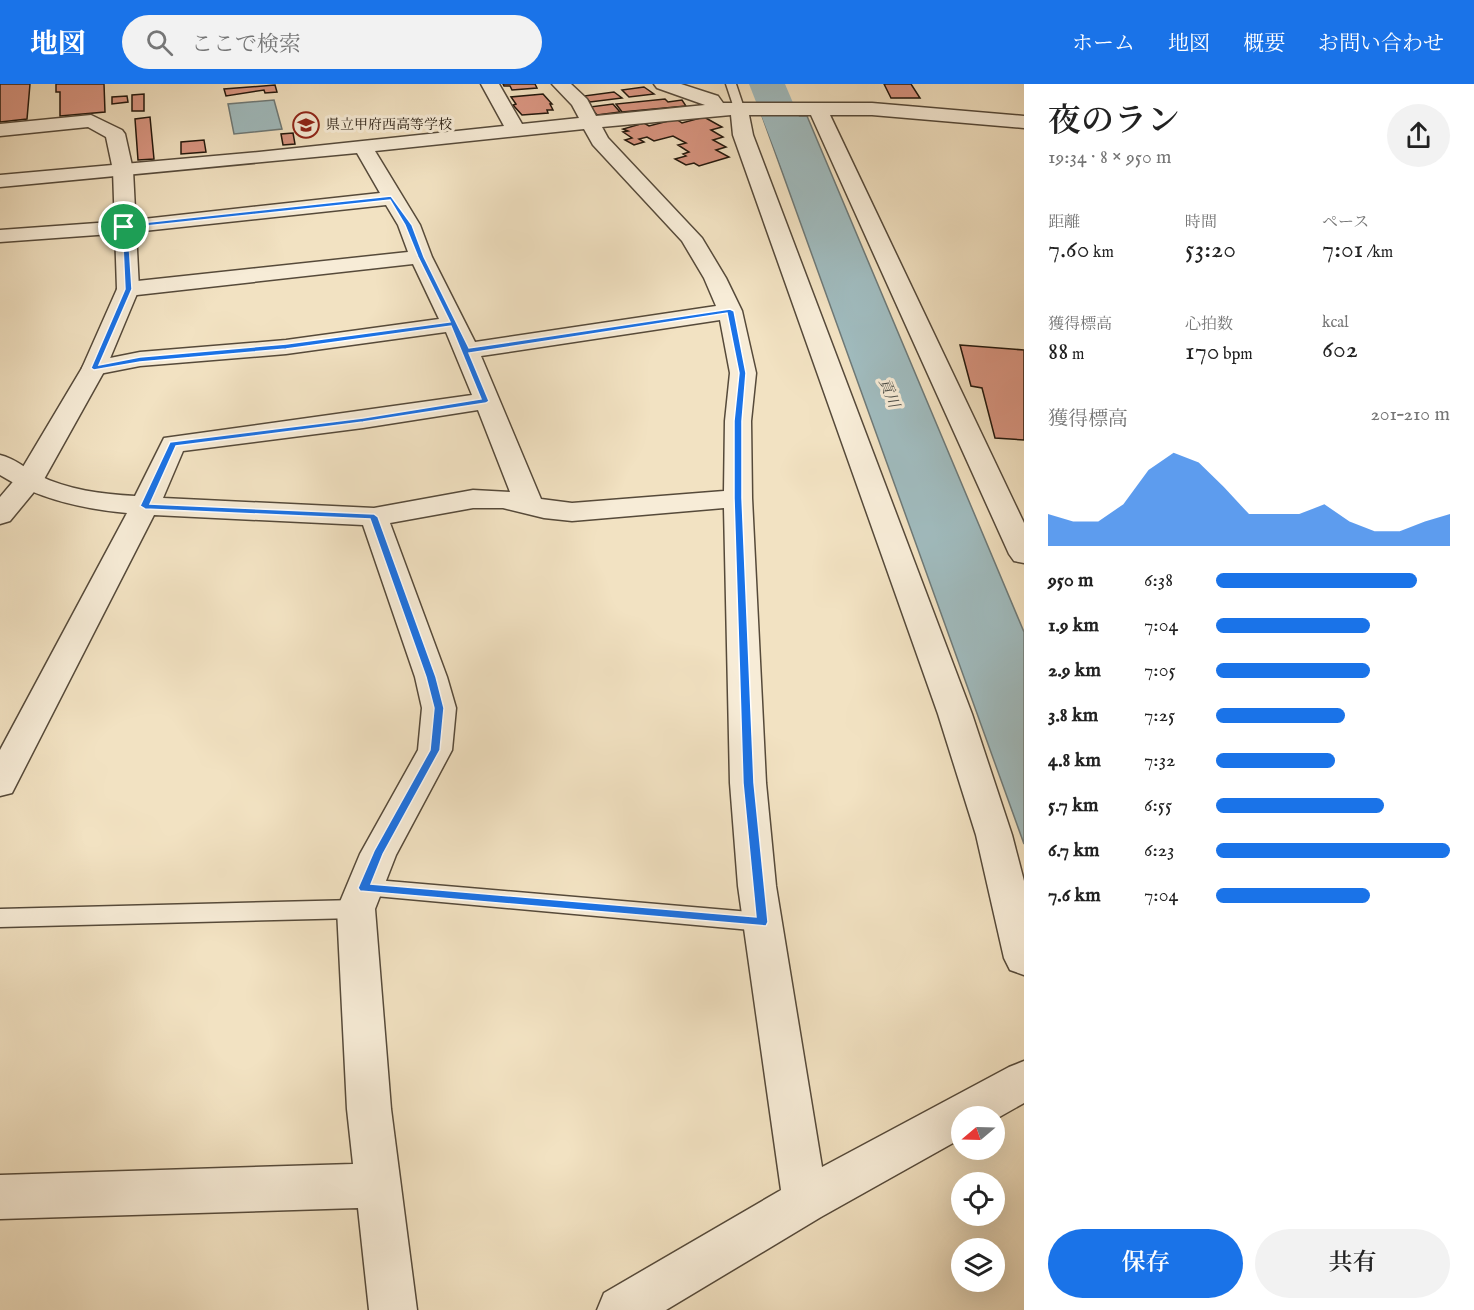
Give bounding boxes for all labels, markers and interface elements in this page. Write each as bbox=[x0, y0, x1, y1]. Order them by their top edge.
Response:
search box bbox=[122, 15, 542, 69]
icon: search bbox=[143, 26, 176, 59]
text: 地図 bbox=[30, 28, 86, 63]
text: ここで検索 bbox=[191, 31, 301, 59]
text: ホーム bbox=[1072, 31, 1135, 58]
text: 地図 bbox=[1168, 31, 1210, 58]
text: 概要 bbox=[1243, 31, 1285, 58]
text: お問い合わせ bbox=[1318, 31, 1444, 58]
text: 夜のラン bbox=[1048, 101, 1180, 143]
button: share bbox=[1387, 104, 1450, 167]
school or university icon: 県立甲府西高等学校 bbox=[291, 110, 321, 140]
place label: 県立甲府西高等学校 bbox=[326, 116, 452, 134]
text: 19:34 · 8 × 950 m bbox=[1048, 145, 1172, 170]
pin bbox=[98, 201, 149, 252]
icon: arrive bbox=[107, 210, 140, 243]
text: 距離 bbox=[1048, 213, 1080, 233]
text: 時間 bbox=[1185, 213, 1217, 233]
text: ペース bbox=[1322, 213, 1369, 233]
text: 7.60 bbox=[1048, 233, 1089, 266]
text: 53:20 bbox=[1185, 233, 1236, 266]
text: 7:01 bbox=[1322, 233, 1363, 266]
text: km bbox=[1089, 243, 1114, 263]
text: /km bbox=[1363, 243, 1393, 263]
text: kcal bbox=[1322, 313, 1349, 333]
text: 獲得標高 bbox=[1048, 315, 1112, 335]
text: 心拍数 bbox=[1185, 315, 1233, 335]
text: 602 bbox=[1322, 333, 1358, 366]
text: 88 bbox=[1048, 335, 1068, 368]
text: 170 bbox=[1185, 335, 1220, 368]
text: m bbox=[1068, 345, 1084, 365]
text: bpm bbox=[1220, 345, 1253, 365]
water label: 貢川 bbox=[875, 376, 904, 412]
text: 201–210 m bbox=[1370, 402, 1450, 427]
text: 獲得標高 bbox=[1048, 407, 1128, 432]
text: 950 m bbox=[1048, 568, 1094, 593]
text: 6:38 bbox=[1144, 568, 1173, 593]
text: 1.9 km bbox=[1048, 613, 1099, 638]
text: 7:04 bbox=[1144, 613, 1178, 638]
text: 2.9 km bbox=[1048, 658, 1101, 683]
text: 7:05 bbox=[1144, 658, 1176, 683]
text: 3.8 km bbox=[1048, 703, 1098, 728]
text: 7:25 bbox=[1144, 703, 1175, 728]
text: 4.8 km bbox=[1048, 748, 1101, 773]
text: 7:32 bbox=[1144, 748, 1175, 773]
text: 5.7 km bbox=[1048, 793, 1098, 818]
text: 6:55 bbox=[1144, 793, 1172, 818]
text: 6.7 km bbox=[1048, 838, 1100, 863]
text: 6:23 bbox=[1144, 838, 1175, 863]
text: 7.6 km bbox=[1048, 883, 1101, 908]
text: 7:04 bbox=[1144, 883, 1178, 908]
north arrow bbox=[951, 1106, 1005, 1160]
map controls bbox=[951, 1106, 1005, 1292]
button: locate bbox=[951, 1172, 1005, 1226]
button: 保存 bbox=[1048, 1229, 1243, 1298]
button: 共有 bbox=[1255, 1229, 1450, 1298]
button: layers bbox=[951, 1238, 1005, 1292]

